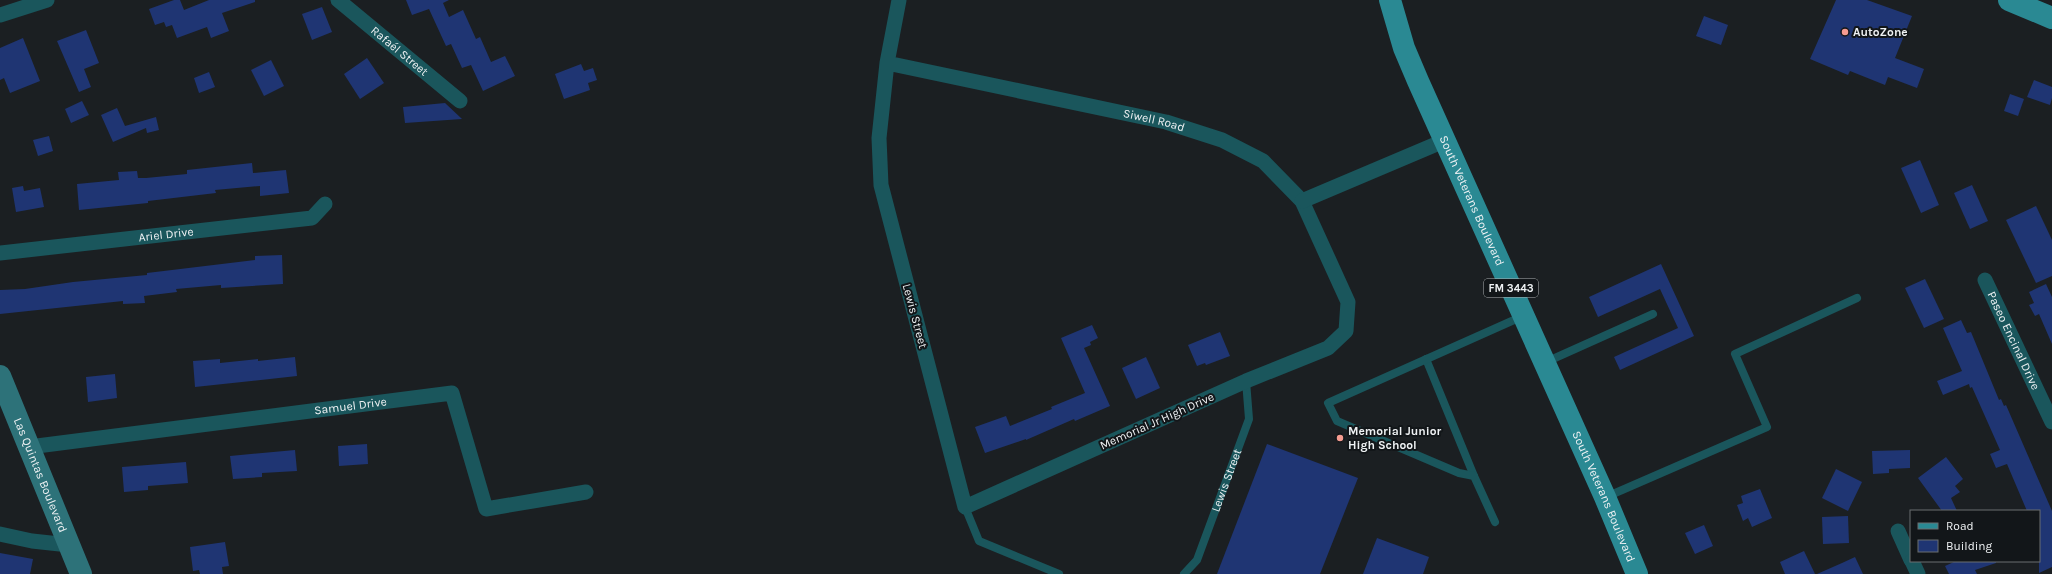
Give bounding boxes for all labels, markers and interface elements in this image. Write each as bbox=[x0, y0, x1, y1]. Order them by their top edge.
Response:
street label: Rafaél Street bbox=[368, 23, 431, 79]
place label: AutoZone bbox=[1853, 25, 1908, 39]
marker: AutoZone bbox=[1840, 27, 1850, 37]
street label: Siwell Road bbox=[1122, 106, 1187, 135]
street label: South Veterans Boulevard bbox=[1436, 133, 1507, 268]
street label: Ariel Drive bbox=[138, 224, 194, 244]
road number: FM 3443 bbox=[1484, 279, 1538, 297]
street label: Lewis Street bbox=[900, 282, 930, 350]
street label: Paseo Encinal Drive bbox=[1984, 289, 2043, 392]
street label: Memorial Jr High Drive bbox=[1098, 390, 1216, 452]
street label: Samuel Drive bbox=[313, 394, 387, 418]
street label: Las Quintas Boulevard bbox=[11, 416, 70, 534]
place label: Memorial Junior High School bbox=[1348, 424, 1441, 452]
street label: South Veterans Boulevard bbox=[1569, 429, 1638, 564]
marker: Memorial Junior High School bbox=[1335, 433, 1345, 443]
street label: Lewis Street bbox=[1208, 446, 1245, 514]
legend bbox=[1910, 510, 2040, 562]
text: Road bbox=[1946, 519, 1974, 533]
text: Building bbox=[1946, 539, 1993, 553]

